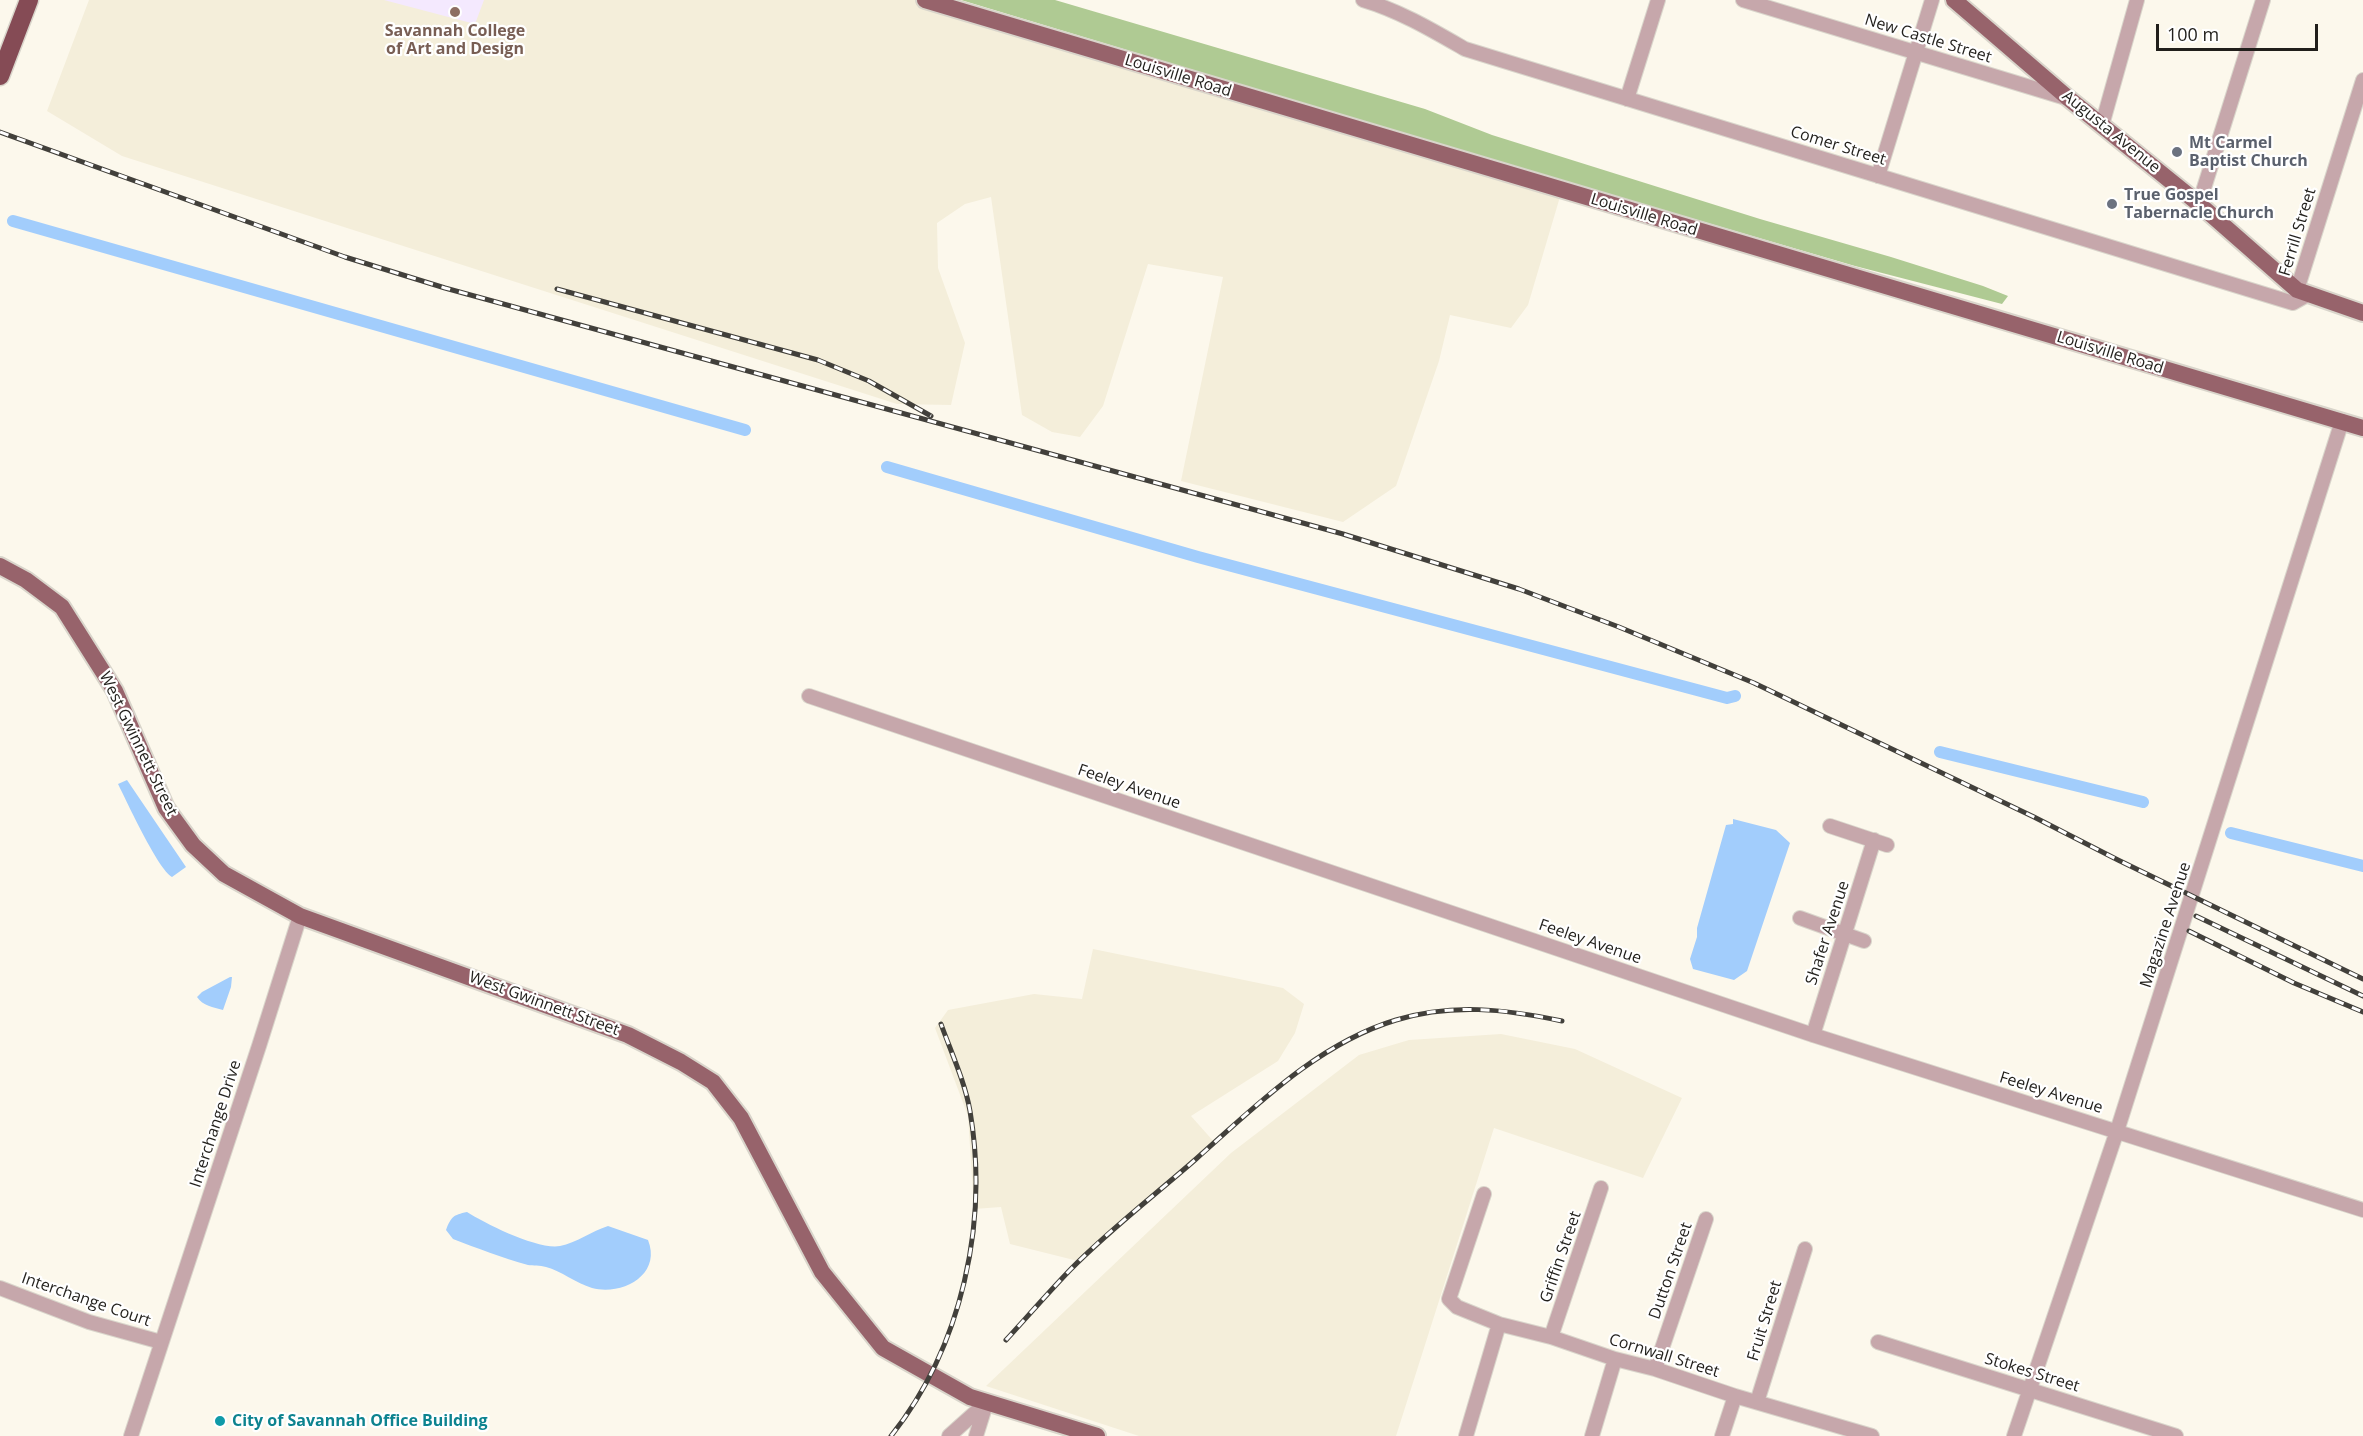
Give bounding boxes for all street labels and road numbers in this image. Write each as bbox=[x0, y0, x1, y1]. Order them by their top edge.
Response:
street label: New Castle Street bbox=[1862, 11, 1994, 67]
street label: Louisville Road bbox=[1122, 51, 1234, 101]
street label: Augusta Avenue bbox=[2058, 87, 2164, 177]
street label: Comer Street bbox=[1788, 122, 1888, 170]
street label: Ferrill Street bbox=[2275, 186, 2321, 278]
street label: Louisville Road bbox=[1588, 190, 1700, 240]
street label: Louisville Road bbox=[2054, 328, 2166, 378]
street label: West Gwinnett Street bbox=[95, 669, 181, 819]
street label: Feeley Avenue bbox=[1075, 760, 1183, 814]
street label: Magazine Avenue bbox=[2137, 860, 2195, 990]
street label: Shafer Avenue bbox=[1802, 879, 1854, 987]
street label: Feeley Avenue bbox=[1536, 915, 1644, 969]
street label: West Gwinnett Street bbox=[466, 968, 622, 1040]
street label: Interchange Drive bbox=[186, 1058, 246, 1190]
street label: Feeley Avenue bbox=[1997, 1068, 2105, 1118]
street label: Griffin Street bbox=[1536, 1209, 1586, 1305]
street label: Dutton Street bbox=[1645, 1220, 1697, 1322]
street label: Interchange Court bbox=[19, 1269, 153, 1331]
street label: Fruit Street bbox=[1744, 1278, 1786, 1364]
street label: Cornwall Street bbox=[1607, 1330, 1721, 1382]
street label: Stokes Street bbox=[1982, 1349, 2082, 1397]

